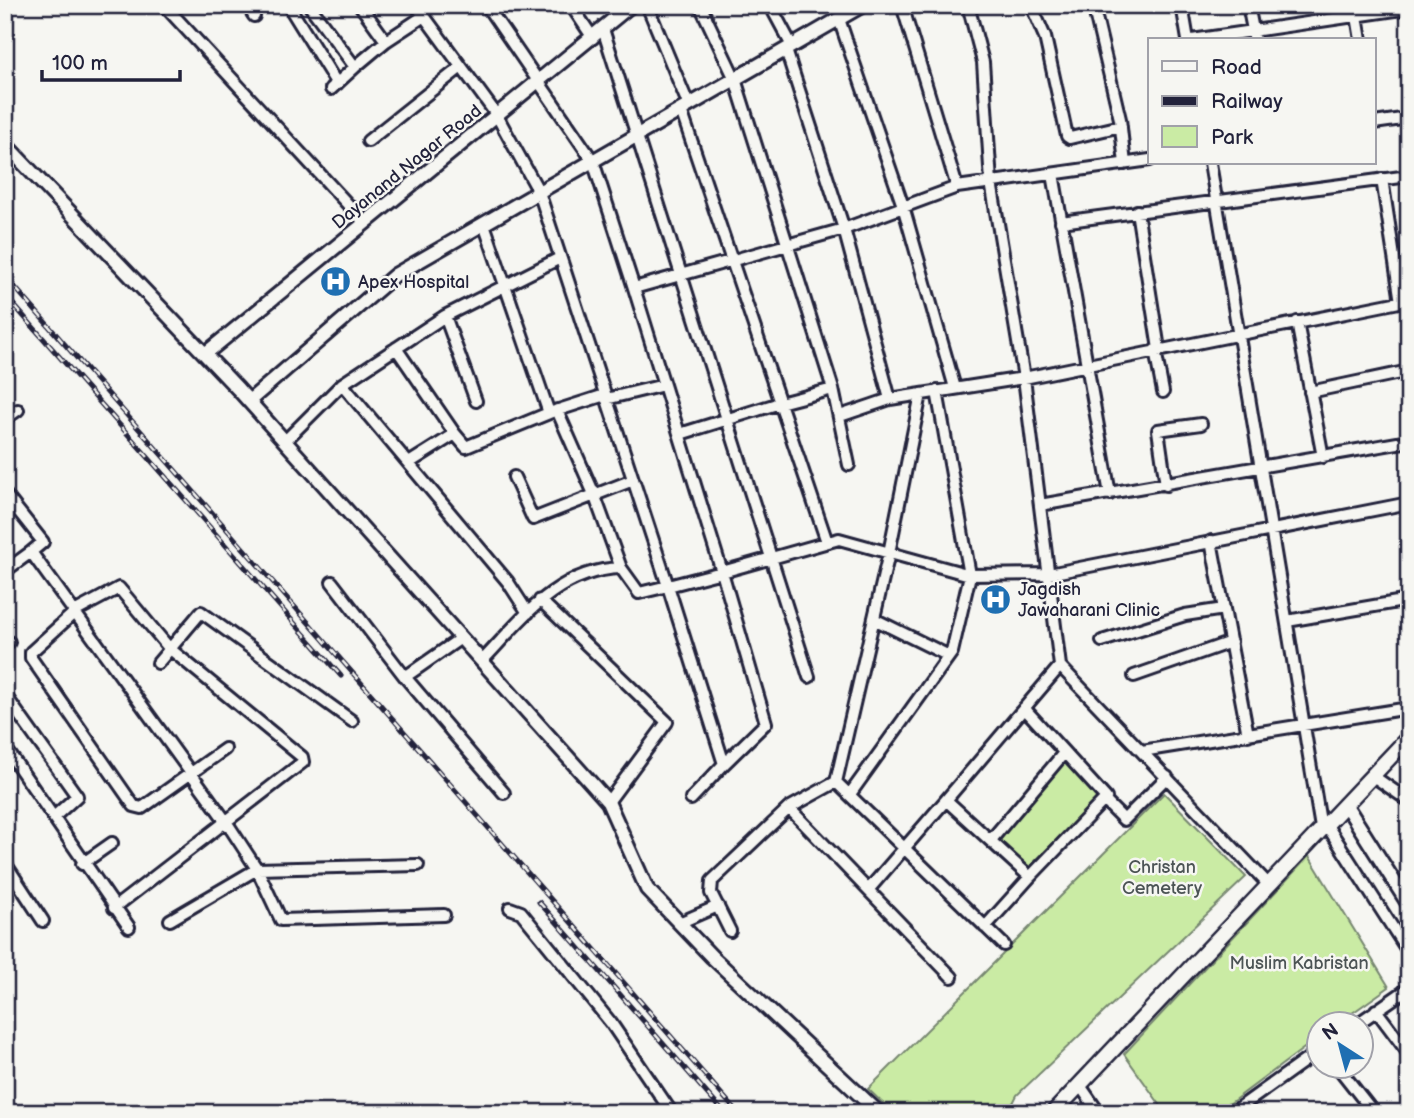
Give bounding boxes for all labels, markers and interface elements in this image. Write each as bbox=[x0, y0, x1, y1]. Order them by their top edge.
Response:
scale bar bbox=[42, 38, 180, 82]
legend bbox=[1148, 38, 1376, 164]
text: 100 m bbox=[52, 51, 108, 76]
text: Road bbox=[1211, 55, 1262, 80]
text: Railway bbox=[1211, 89, 1283, 114]
street label: Dayanand Nagar Road bbox=[328, 100, 486, 234]
text: Park bbox=[1211, 125, 1254, 150]
hospital icon: Apex Hospital bbox=[318, 265, 352, 299]
place label: Apex Hospital bbox=[358, 272, 469, 293]
place label: Jagdish Jawaharani Clinic bbox=[1018, 579, 1160, 621]
hospital icon: Jagdish Jawaharani Clinic bbox=[978, 582, 1012, 616]
park label: Christan Cemetery bbox=[1122, 857, 1203, 899]
park label: Muslim Kabristan bbox=[1229, 953, 1369, 974]
north arrow bbox=[1306, 1010, 1376, 1080]
text: N bbox=[1318, 1019, 1343, 1046]

